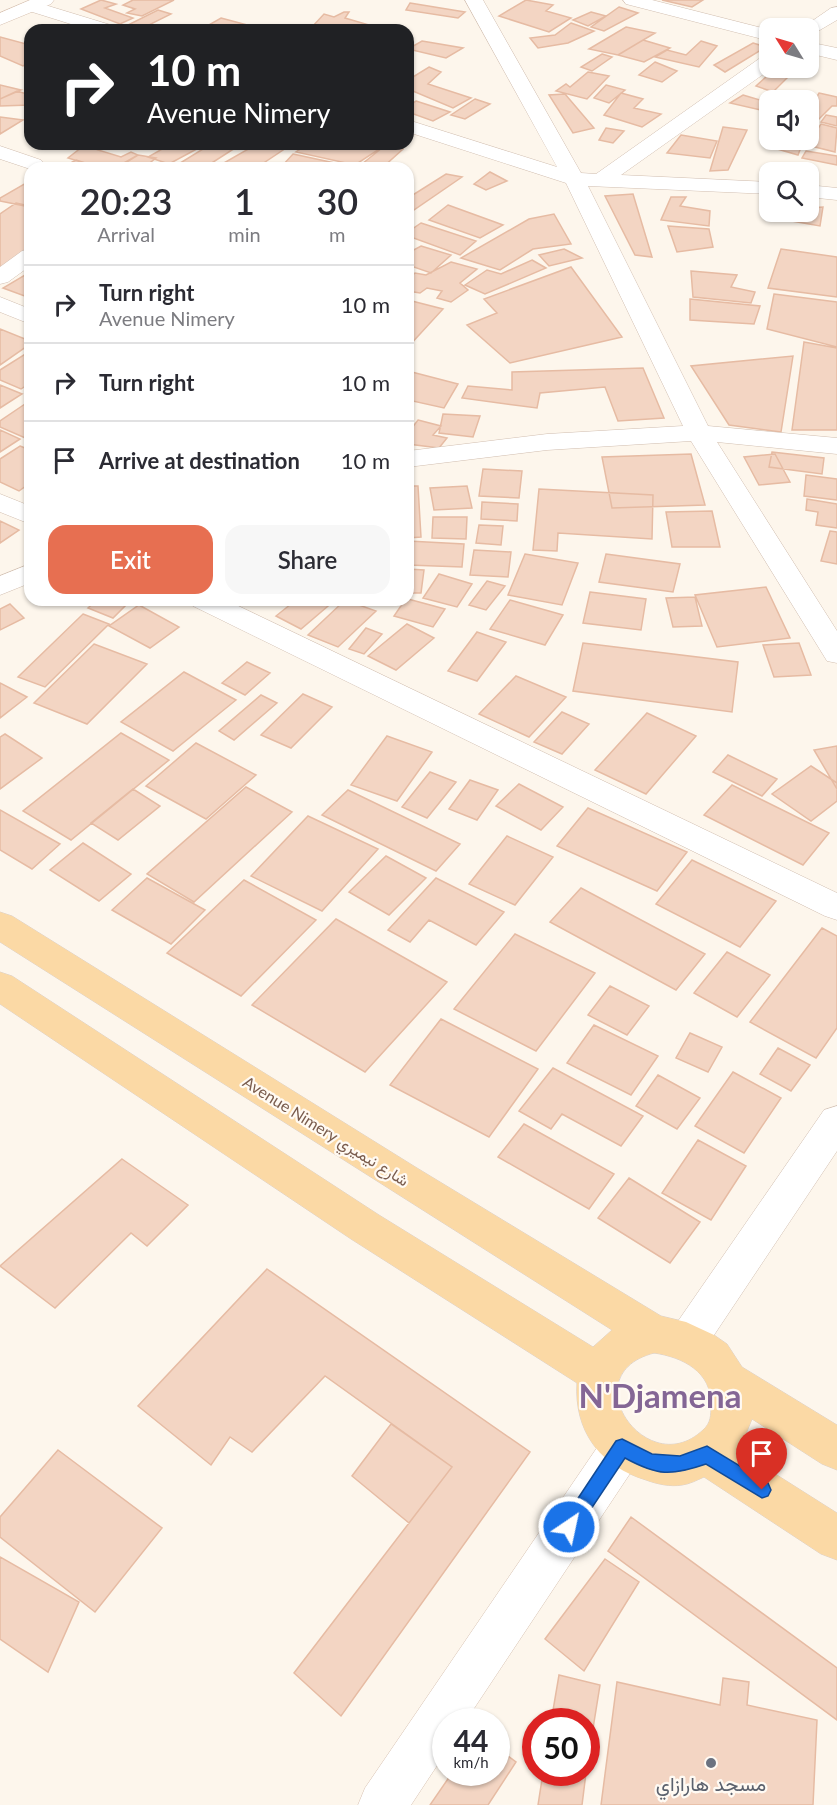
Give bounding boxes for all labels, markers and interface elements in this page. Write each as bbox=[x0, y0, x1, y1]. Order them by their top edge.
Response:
north arrow bbox=[759, 18, 819, 78]
map controls bbox=[759, 18, 819, 222]
text: 10 m bbox=[147, 45, 241, 95]
icon: right bbox=[48, 48, 126, 126]
button: sound bbox=[759, 90, 819, 150]
text: Avenue Nimery bbox=[147, 96, 330, 129]
button: search bbox=[759, 162, 819, 222]
text: 20:23 bbox=[80, 179, 172, 223]
text: 1 bbox=[234, 179, 255, 223]
text: 30 bbox=[316, 179, 358, 223]
text: Arrival bbox=[97, 222, 155, 246]
text: min bbox=[228, 222, 261, 246]
text: m bbox=[329, 222, 346, 246]
text: Turn right bbox=[99, 279, 194, 306]
icon: right bbox=[48, 288, 81, 321]
text: 10 m bbox=[341, 291, 390, 318]
text: Avenue Nimery bbox=[99, 306, 235, 330]
icon: right bbox=[48, 366, 81, 399]
text: Turn right bbox=[99, 369, 194, 396]
text: 10 m bbox=[341, 369, 390, 396]
icon: arrive bbox=[48, 444, 81, 477]
text: Arrive at destination bbox=[99, 447, 300, 474]
text: 10 m bbox=[341, 447, 390, 474]
button: Exit bbox=[48, 525, 213, 594]
button: Share bbox=[225, 525, 390, 594]
street label: Avenue Nimery شارع نيميري bbox=[237, 1072, 413, 1194]
district label: N'Djamena bbox=[579, 1375, 741, 1415]
pin bbox=[736, 1428, 787, 1490]
icon: arrive bbox=[745, 1437, 778, 1470]
position arrow bbox=[537, 1495, 601, 1559]
speed limit sign: 50 bbox=[522, 1708, 600, 1786]
text: 44 bbox=[454, 1722, 488, 1758]
text: km/h bbox=[453, 1753, 489, 1771]
marker: مسجد هارازاي bbox=[704, 1756, 718, 1770]
place label: مسجد هارازاي bbox=[656, 1771, 766, 1801]

